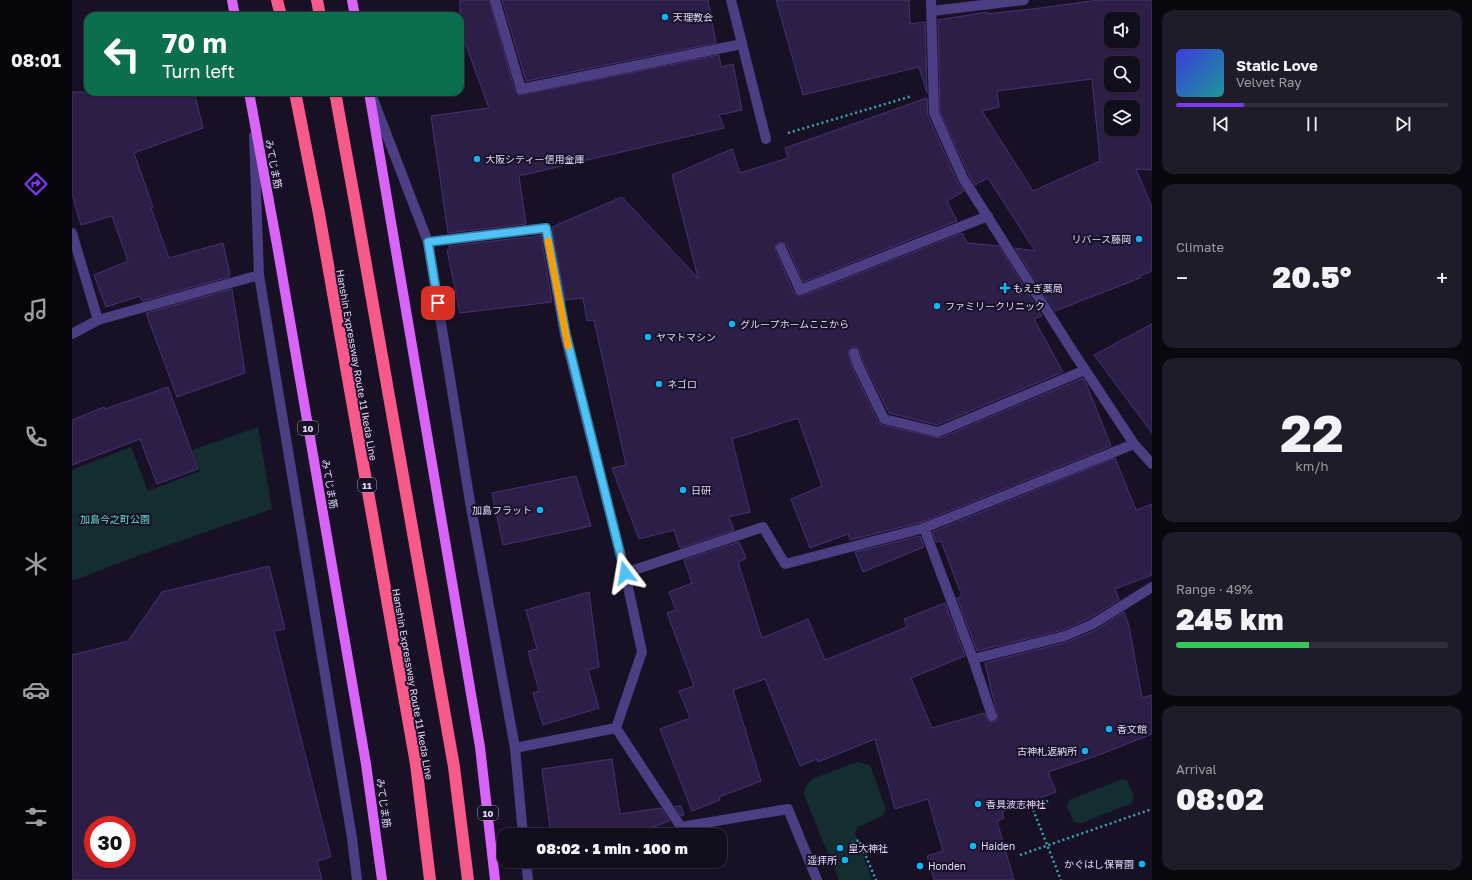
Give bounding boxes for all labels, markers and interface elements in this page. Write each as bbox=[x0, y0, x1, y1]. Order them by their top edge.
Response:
place label: 天理教会 bbox=[673, 11, 713, 23]
marker: 天理教会 bbox=[660, 12, 670, 22]
map controls bbox=[1104, 12, 1140, 136]
button: sound bbox=[1104, 12, 1140, 48]
text: 70 m bbox=[162, 26, 227, 59]
icon: left bbox=[96, 28, 148, 80]
text: 08:01 bbox=[11, 49, 61, 71]
button: search bbox=[1104, 56, 1140, 92]
text: Static Love bbox=[1236, 56, 1318, 74]
text: Turn left bbox=[162, 60, 235, 82]
text: Velvet Ray bbox=[1236, 74, 1301, 90]
button: layers bbox=[1104, 100, 1140, 136]
icon: previous bbox=[1210, 113, 1232, 135]
icon: pause bbox=[1301, 113, 1323, 135]
icon: next bbox=[1392, 113, 1414, 135]
street label: みてじま筋 bbox=[263, 138, 285, 190]
place label: 大阪シティー信用金庫 bbox=[485, 153, 584, 165]
marker: 大阪シティー信用金庫 bbox=[472, 154, 482, 164]
icon: directions bbox=[22, 170, 50, 198]
place label: リバース藤岡 bbox=[1072, 233, 1131, 245]
marker: リバース藤岡 bbox=[1134, 234, 1144, 244]
text: Climate bbox=[1176, 239, 1224, 255]
text: 20.5° bbox=[1273, 259, 1351, 295]
text: − bbox=[1176, 264, 1188, 291]
text: + bbox=[1436, 264, 1448, 291]
street label: Hanshin Expressway Route 11 Ikeda Line bbox=[334, 269, 380, 462]
place label: もえぎ薬局 bbox=[1013, 282, 1063, 294]
marker: もえぎ薬局 bbox=[1000, 283, 1010, 293]
pin bbox=[421, 286, 455, 320]
icon: arrive bbox=[427, 292, 449, 314]
icon: music bbox=[22, 296, 50, 324]
place label: ファミリークリニック bbox=[945, 300, 1045, 312]
marker: ファミリークリニック bbox=[932, 301, 942, 311]
place label: グループホームここから bbox=[740, 318, 849, 330]
marker: グループホームここから bbox=[727, 319, 737, 329]
place label: ヤマトマシン bbox=[656, 331, 716, 343]
marker: ヤマトマシン bbox=[643, 332, 653, 342]
place label: ネゴロ bbox=[667, 378, 697, 390]
marker: ネゴロ bbox=[654, 379, 664, 389]
text: 22 bbox=[1280, 401, 1344, 463]
road number: 10 bbox=[298, 421, 318, 435]
icon: phone bbox=[22, 423, 50, 451]
street label: みてじま筋 bbox=[320, 458, 340, 510]
text: km/h bbox=[1295, 458, 1329, 474]
road number: 11 bbox=[358, 478, 376, 492]
place label: 日研 bbox=[691, 484, 711, 496]
marker: 日研 bbox=[678, 485, 688, 495]
place label: 加島フラット bbox=[472, 504, 532, 516]
marker: 加島フラット bbox=[535, 505, 545, 515]
park label: 加島今之町公園 bbox=[80, 513, 150, 525]
icon: climate bbox=[22, 550, 50, 578]
position arrow bbox=[604, 552, 646, 594]
text: Range · 49% bbox=[1176, 581, 1253, 597]
street label: Hanshin Expressway Route 11 Ikeda Line bbox=[390, 588, 436, 781]
text: 245 km bbox=[1176, 601, 1284, 637]
icon: car bbox=[22, 676, 50, 704]
place label: 香文館 bbox=[1117, 723, 1147, 735]
marker: 香文館 bbox=[1104, 724, 1114, 734]
place label: 古神札返納所 bbox=[1017, 745, 1077, 757]
marker: 古神札返納所 bbox=[1080, 746, 1090, 756]
text: Arrival bbox=[1176, 761, 1217, 777]
street label: みてじま筋 bbox=[375, 777, 393, 829]
text: 08:02 bbox=[1176, 781, 1264, 817]
place label: 香具波志神社 bbox=[986, 798, 1046, 810]
marker: 香具波志神社 bbox=[973, 799, 983, 809]
icon: filters bbox=[22, 803, 50, 831]
road number: 10 bbox=[478, 806, 498, 820]
speed limit sign: 30 bbox=[84, 816, 136, 868]
text: 08:02 · 1 min · 100 m bbox=[536, 839, 688, 857]
place label: Haiden bbox=[981, 840, 1015, 852]
marker: Haiden bbox=[968, 841, 978, 851]
place label: 皇大神社 bbox=[848, 842, 888, 854]
marker: 皇大神社 bbox=[835, 843, 845, 853]
place label: 遥拝所 bbox=[807, 854, 837, 866]
marker: 遥拝所 bbox=[840, 855, 850, 865]
place label: かぐはし保育園 bbox=[1064, 858, 1134, 870]
marker: かぐはし保育園 bbox=[1137, 859, 1147, 869]
place label: Honden bbox=[928, 860, 966, 872]
marker: Honden bbox=[915, 861, 925, 871]

